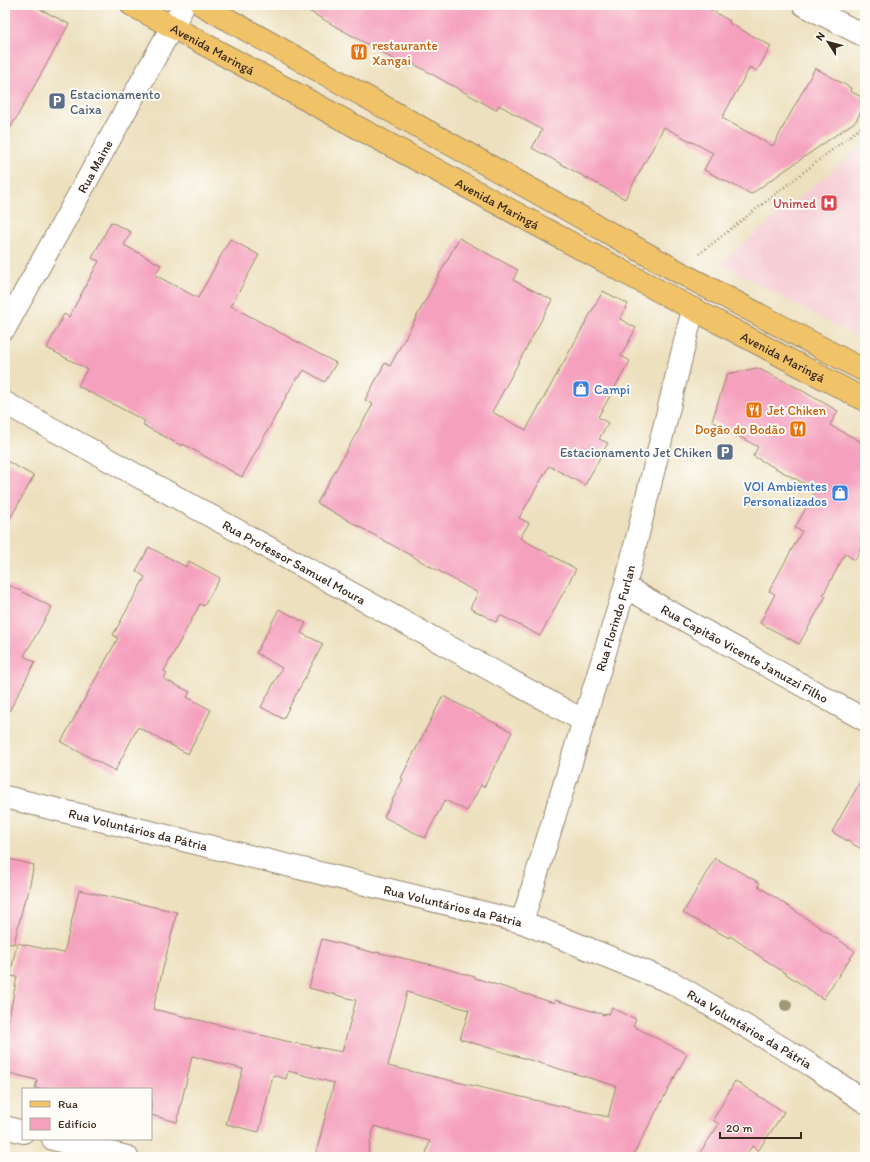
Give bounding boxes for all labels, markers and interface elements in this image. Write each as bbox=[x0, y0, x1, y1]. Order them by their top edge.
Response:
street label: Avenida Maringá bbox=[168, 20, 257, 78]
north arrow bbox=[808, 22, 848, 62]
text: N bbox=[813, 30, 828, 43]
place label: restaurante Xangai bbox=[372, 38, 438, 68]
restaurant icon: restaurante Xangai bbox=[349, 42, 369, 62]
place label: Estacionamento Caixa bbox=[70, 87, 161, 117]
parking icon: Estacionamento Caixa bbox=[47, 91, 67, 111]
street label: Rua Maine bbox=[74, 137, 116, 196]
street label: Avenida Maringá bbox=[453, 175, 542, 233]
hospital icon: Unimed bbox=[819, 193, 839, 213]
place label: Unimed bbox=[773, 196, 816, 211]
street label: Avenida Maringá bbox=[738, 329, 828, 386]
shop icon: Campi bbox=[571, 379, 591, 399]
place label: Campi bbox=[594, 382, 630, 397]
restaurant icon: Jet Chiken bbox=[744, 400, 764, 420]
place label: Jet Chiken bbox=[767, 403, 827, 418]
restaurant icon: Dogão do Bodão bbox=[788, 419, 808, 439]
place label: Dogão do Bodão bbox=[695, 422, 785, 437]
parking icon: Estacionamento Jet Chiken bbox=[715, 442, 735, 462]
place label: Estacionamento Jet Chiken bbox=[560, 445, 712, 460]
place label: VOI Ambientes Personalizados bbox=[743, 479, 827, 509]
shop icon: VOI Ambientes Personalizados bbox=[830, 483, 850, 503]
street label: Rua Professor Samuel Moura bbox=[220, 517, 369, 608]
street label: Rua Florindo Furlan bbox=[593, 563, 638, 673]
street label: Rua Capitão Vicente Januzzi Filho bbox=[658, 602, 831, 706]
street label: Rua Voluntários da Pátria bbox=[67, 806, 209, 854]
street label: Rua Voluntários da Pátria bbox=[382, 882, 524, 930]
street label: Rua Voluntários da Pátria bbox=[684, 986, 815, 1072]
legend bbox=[22, 1088, 152, 1140]
text: Rua bbox=[58, 1097, 78, 1111]
scale bar bbox=[720, 1114, 801, 1140]
text: Edifício bbox=[58, 1117, 97, 1131]
text: 20 m bbox=[726, 1121, 753, 1135]

